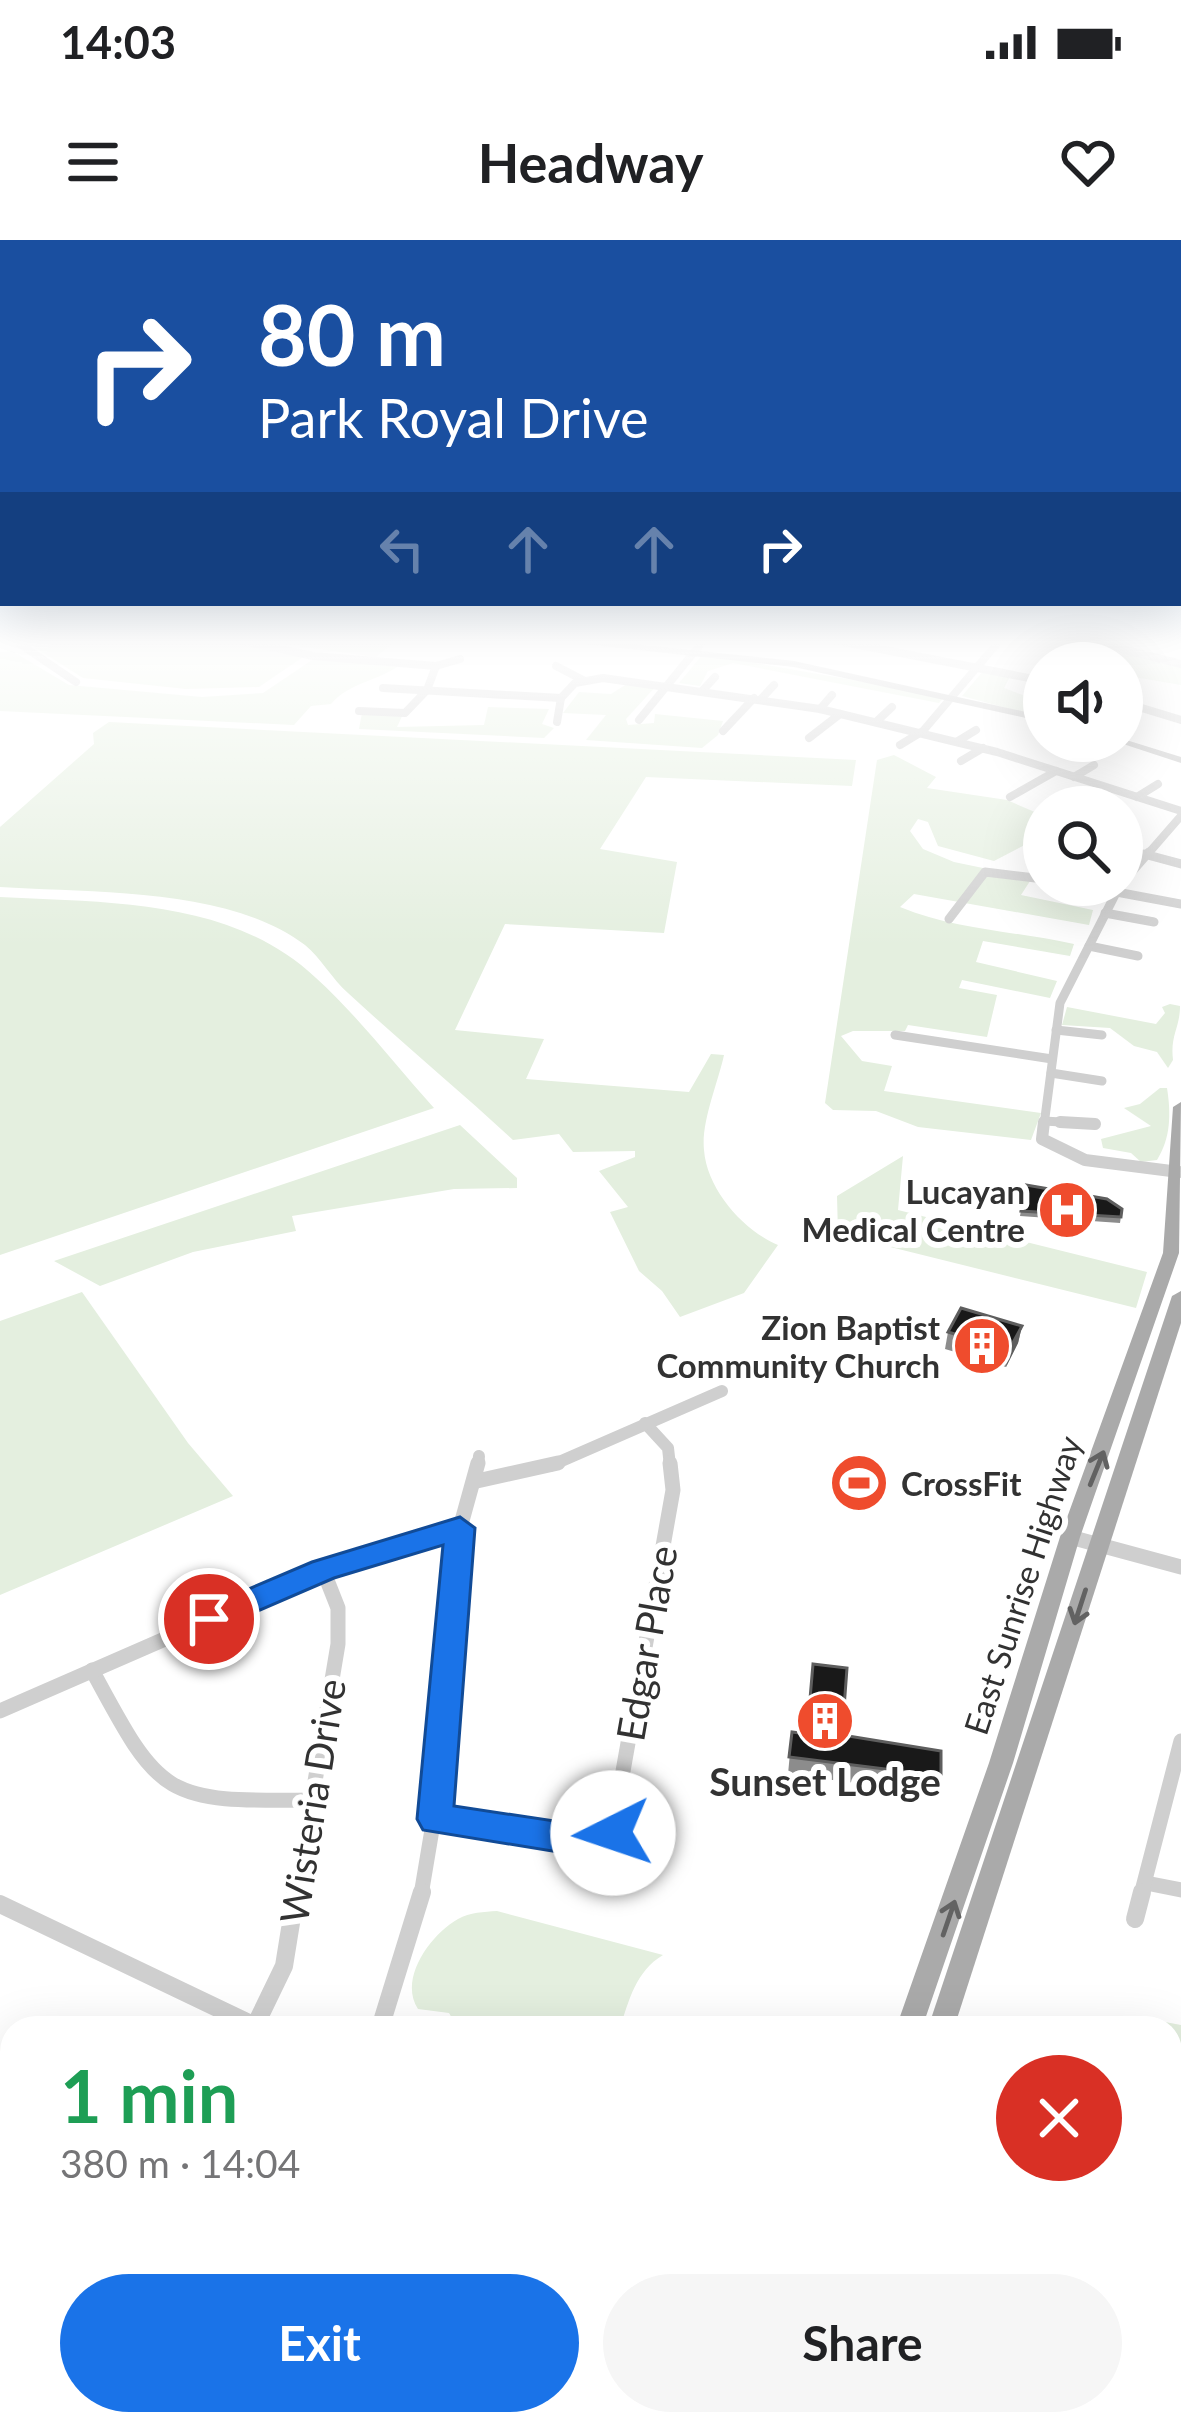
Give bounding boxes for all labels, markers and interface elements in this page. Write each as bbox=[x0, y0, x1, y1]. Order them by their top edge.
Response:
text: 14:03 bbox=[60, 15, 176, 69]
icon: menu bbox=[60, 129, 126, 195]
icon: heart bbox=[1055, 129, 1121, 195]
text: Headway bbox=[478, 130, 703, 195]
text: 80 m bbox=[258, 283, 446, 384]
icon: right bbox=[60, 288, 216, 444]
text: Park Royal Drive bbox=[258, 385, 649, 450]
icon: left bbox=[369, 516, 435, 582]
icon: ahead bbox=[495, 516, 561, 582]
icon: ahead bbox=[621, 516, 687, 582]
icon: right bbox=[747, 516, 813, 582]
map controls bbox=[1023, 642, 1143, 906]
button: sound bbox=[1023, 642, 1143, 762]
button: search bbox=[1023, 786, 1143, 906]
place label: Lucayan Medical Centre bbox=[802, 1171, 1025, 1249]
hospital icon: Lucayan Medical Centre bbox=[1036, 1179, 1098, 1241]
place label: Zion Baptist Community Church bbox=[656, 1307, 941, 1385]
building icon: Zion Baptist Community Church bbox=[951, 1315, 1013, 1377]
street label: East Sunrise Highway bbox=[955, 1431, 1089, 1739]
one-way arrow bbox=[1088, 1450, 1109, 1487]
sports icon: CrossFit bbox=[828, 1452, 890, 1514]
place label: CrossFit bbox=[901, 1463, 1022, 1503]
street label: Edgar Place bbox=[606, 1542, 686, 1744]
pin bbox=[158, 1568, 260, 1670]
icon: arrive bbox=[176, 1586, 242, 1652]
one-way arrow bbox=[1067, 1587, 1089, 1625]
street label: Wisteria Drive bbox=[270, 1675, 354, 1927]
building icon: Sunset Lodge bbox=[794, 1690, 856, 1752]
place label: Sunset Lodge bbox=[709, 1758, 941, 1804]
position arrow bbox=[550, 1770, 676, 1896]
one-way arrow bbox=[940, 1900, 961, 1937]
text: 1 min bbox=[60, 2052, 238, 2138]
button: close bbox=[996, 2055, 1122, 2181]
text: 380 m · 14:04 bbox=[60, 2140, 300, 2186]
button: Exit bbox=[60, 2274, 579, 2412]
button: Share bbox=[603, 2274, 1122, 2412]

